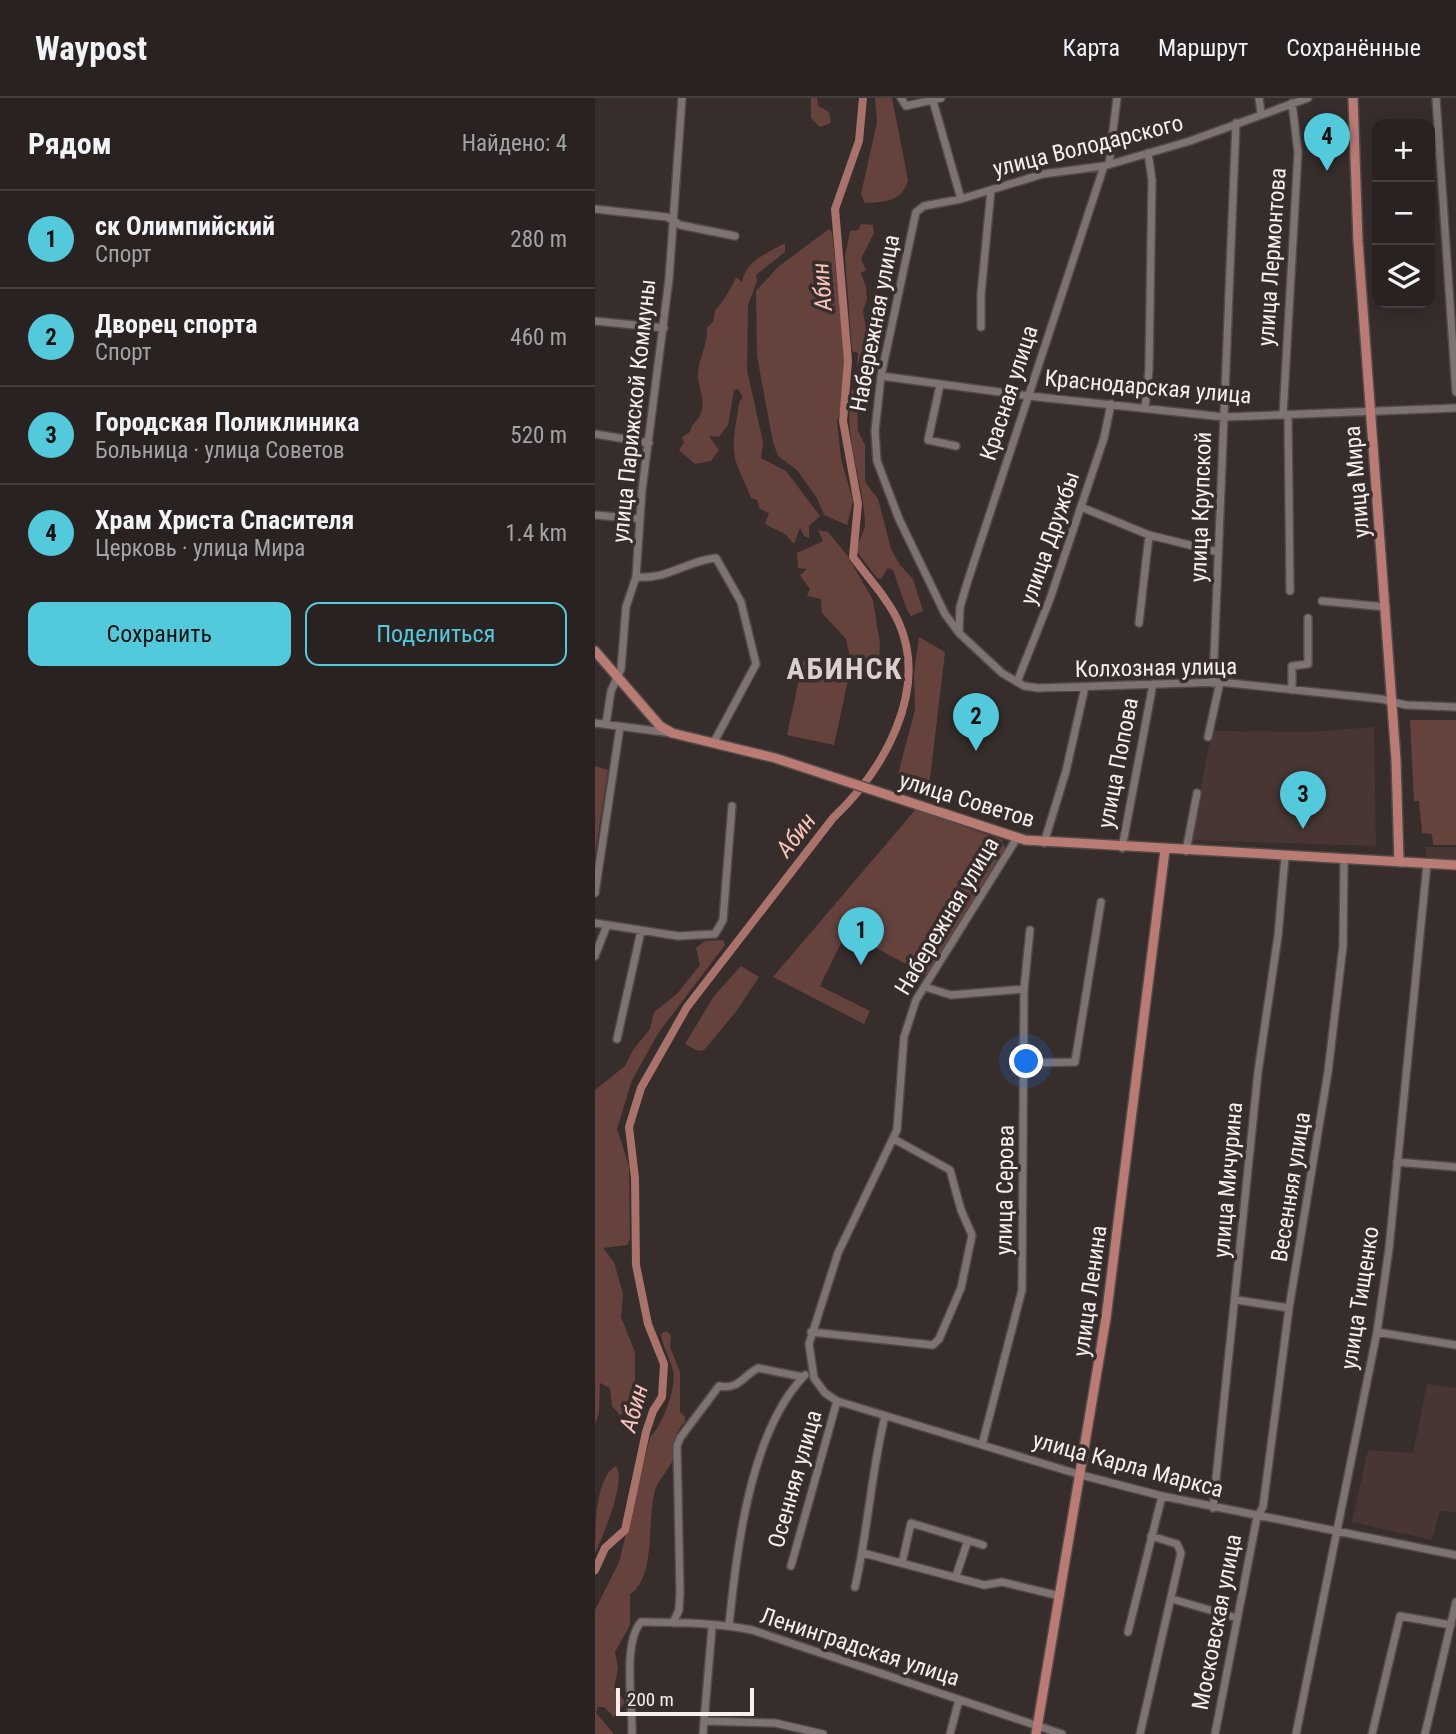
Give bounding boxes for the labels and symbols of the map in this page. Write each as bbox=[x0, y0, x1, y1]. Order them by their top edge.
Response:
street label: улица Володарского bbox=[990, 109, 1186, 183]
pin: 4 bbox=[1304, 113, 1350, 171]
street label: улица Лермонтова bbox=[1252, 167, 1292, 347]
street label: Набережная улица bbox=[845, 232, 905, 414]
water label: Абин bbox=[806, 262, 838, 313]
street label: улица Парижской Коммуны bbox=[607, 278, 661, 544]
street label: Красная улица bbox=[974, 322, 1044, 464]
street label: Краснодарская улица bbox=[1043, 365, 1253, 409]
street label: улица Мира bbox=[1339, 425, 1375, 539]
street label: улица Крупской bbox=[1185, 431, 1217, 583]
street label: улица Дружбы bbox=[1015, 468, 1085, 608]
district label: АБИНСК bbox=[787, 651, 903, 686]
street label: Колхозная улица bbox=[1075, 653, 1237, 683]
pin: 2 bbox=[953, 693, 999, 751]
street label: улица Попова bbox=[1092, 695, 1144, 831]
street label: улица Советов bbox=[896, 767, 1038, 833]
pin: 3 bbox=[1280, 771, 1326, 829]
water label: Абин bbox=[770, 807, 822, 863]
street label: Набережная улица bbox=[889, 832, 1005, 1000]
pin: 1 bbox=[838, 907, 884, 965]
your location bbox=[1009, 1044, 1043, 1078]
street label: улица Мичурина bbox=[1208, 1101, 1248, 1259]
street label: Весенняя улица bbox=[1266, 1110, 1316, 1264]
street label: улица Серова bbox=[990, 1125, 1020, 1255]
street label: улица Ленина bbox=[1067, 1224, 1113, 1358]
street label: улица Тищенко bbox=[1335, 1225, 1385, 1371]
water label: Абин bbox=[614, 1381, 654, 1436]
street label: Осенняя улица bbox=[762, 1407, 828, 1551]
street label: улица Карла Маркса bbox=[1030, 1427, 1226, 1503]
street label: Московская улица bbox=[1187, 1532, 1247, 1712]
street label: Ленинградская улица bbox=[757, 1602, 963, 1692]
scale bar bbox=[616, 1685, 754, 1717]

